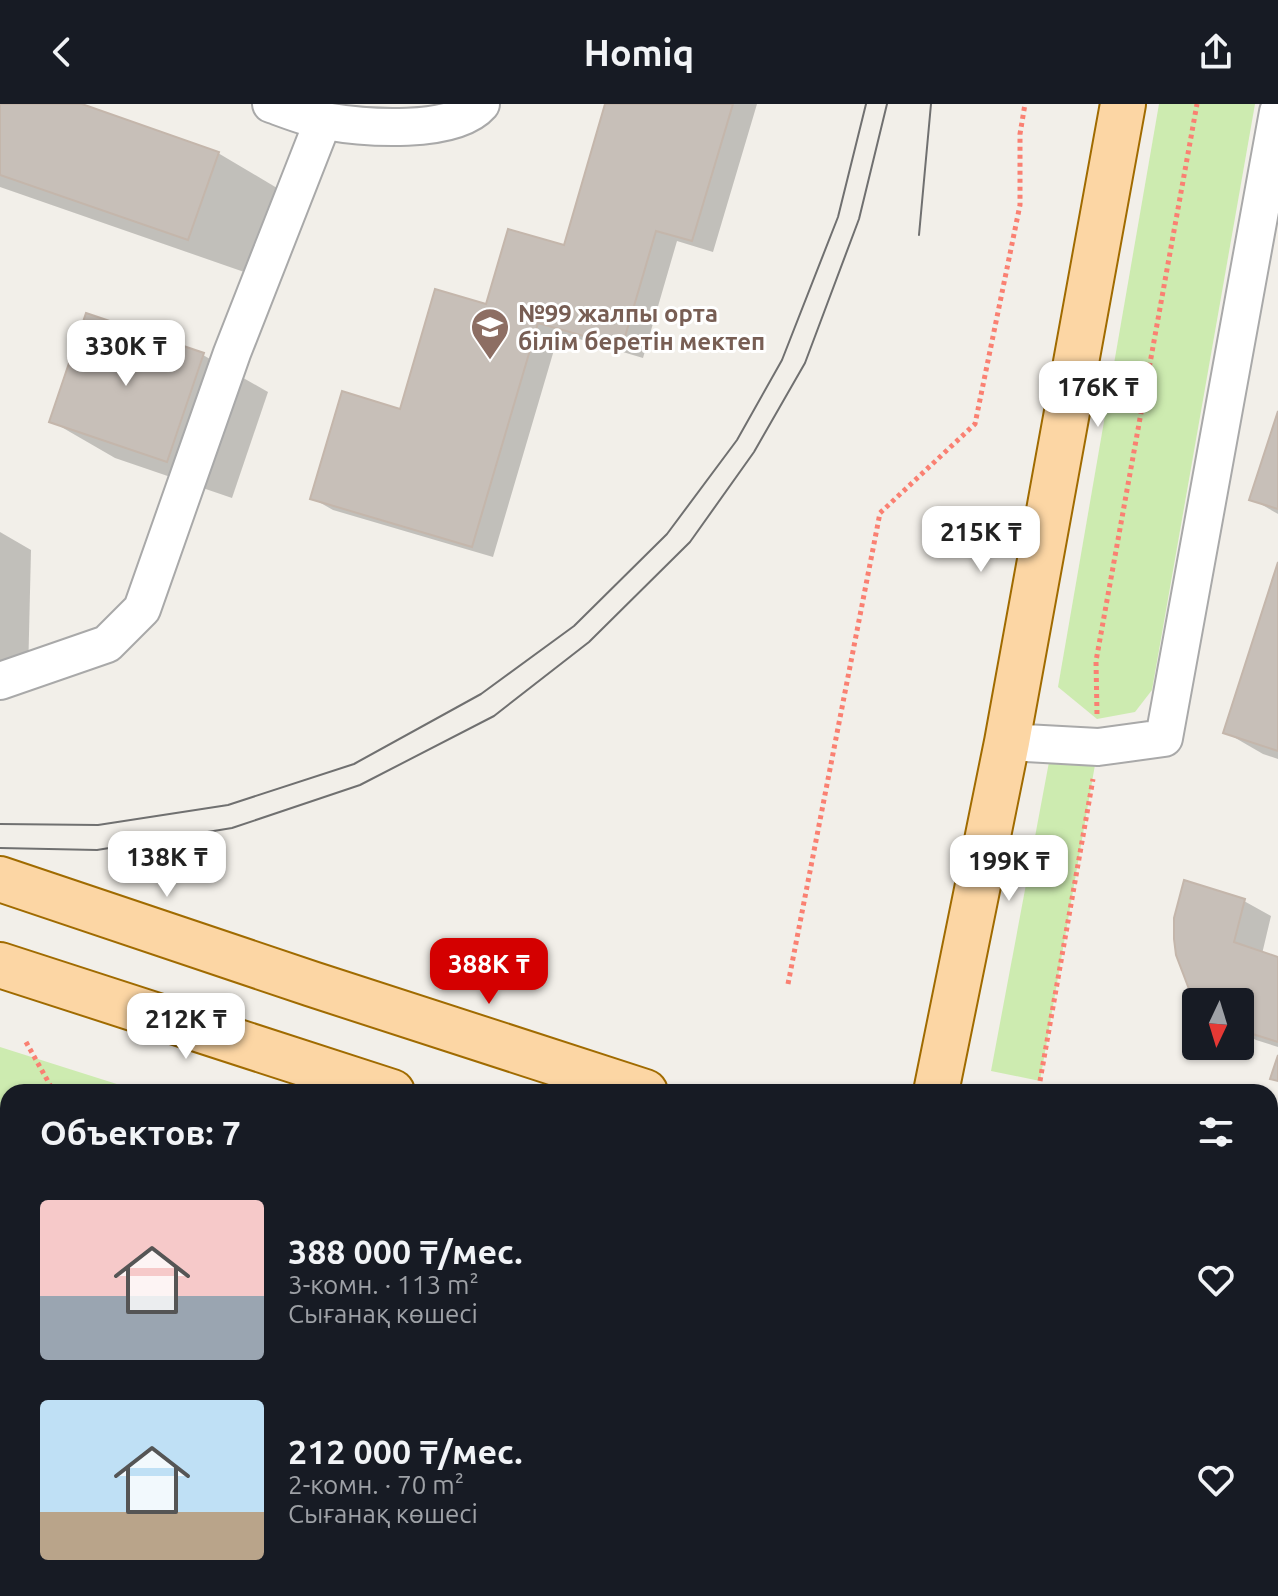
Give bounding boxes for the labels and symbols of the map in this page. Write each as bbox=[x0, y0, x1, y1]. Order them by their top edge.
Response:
place label: №99 жалпы орта білім беретін мектеп bbox=[518, 300, 765, 355]
school or university icon: №99 жалпы орта білім беретін мектеп bbox=[469, 306, 511, 361]
pin: 330K ₸ bbox=[61, 320, 191, 388]
pin: 176K ₸ bbox=[1033, 361, 1163, 429]
pin: 215K ₸ bbox=[916, 506, 1046, 574]
pin: 138K ₸ bbox=[102, 831, 232, 899]
pin: 199K ₸ bbox=[944, 835, 1074, 903]
pin: 388K ₸ bbox=[424, 938, 554, 1006]
north arrow bbox=[1182, 988, 1254, 1060]
pin: 212K ₸ bbox=[121, 993, 251, 1061]

